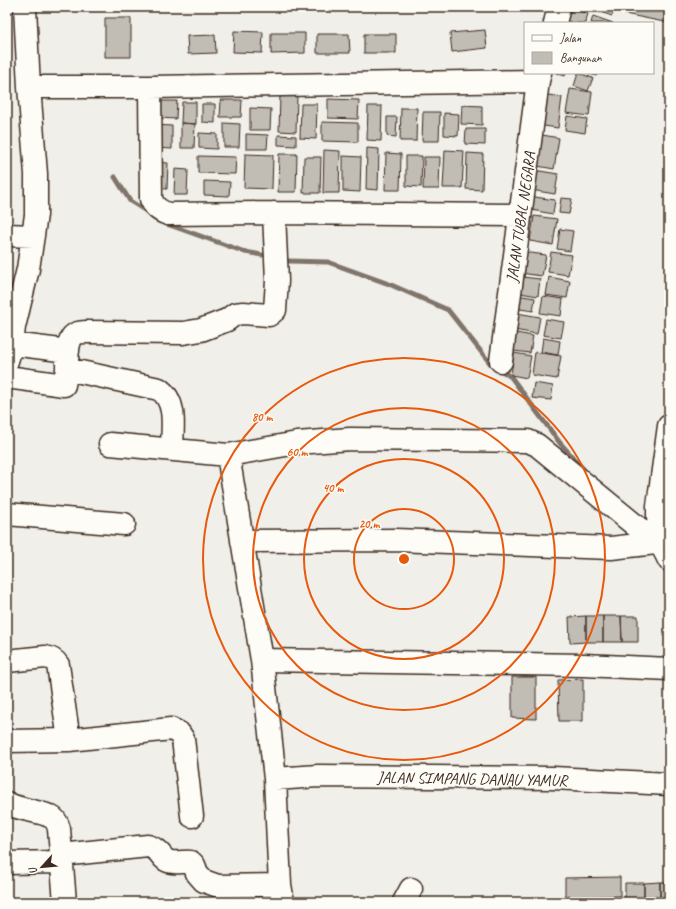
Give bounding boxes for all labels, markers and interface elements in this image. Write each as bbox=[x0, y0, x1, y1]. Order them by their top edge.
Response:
legend bbox=[524, 22, 654, 74]
text: Jalan bbox=[559, 30, 582, 46]
text: Bangunan bbox=[560, 50, 602, 66]
street label: JALAN TUBAL NEGARA bbox=[502, 150, 540, 285]
text: 80 m bbox=[252, 409, 273, 425]
text: 60 m bbox=[287, 444, 309, 460]
text: 40 m bbox=[323, 480, 344, 496]
text: 20 m bbox=[359, 516, 380, 532]
centre of rings bbox=[397, 552, 411, 566]
street label: JALAN SIMPANG DANAU YAMUR bbox=[376, 767, 569, 791]
north arrow bbox=[22, 847, 62, 887]
text: U bbox=[24, 864, 41, 877]

